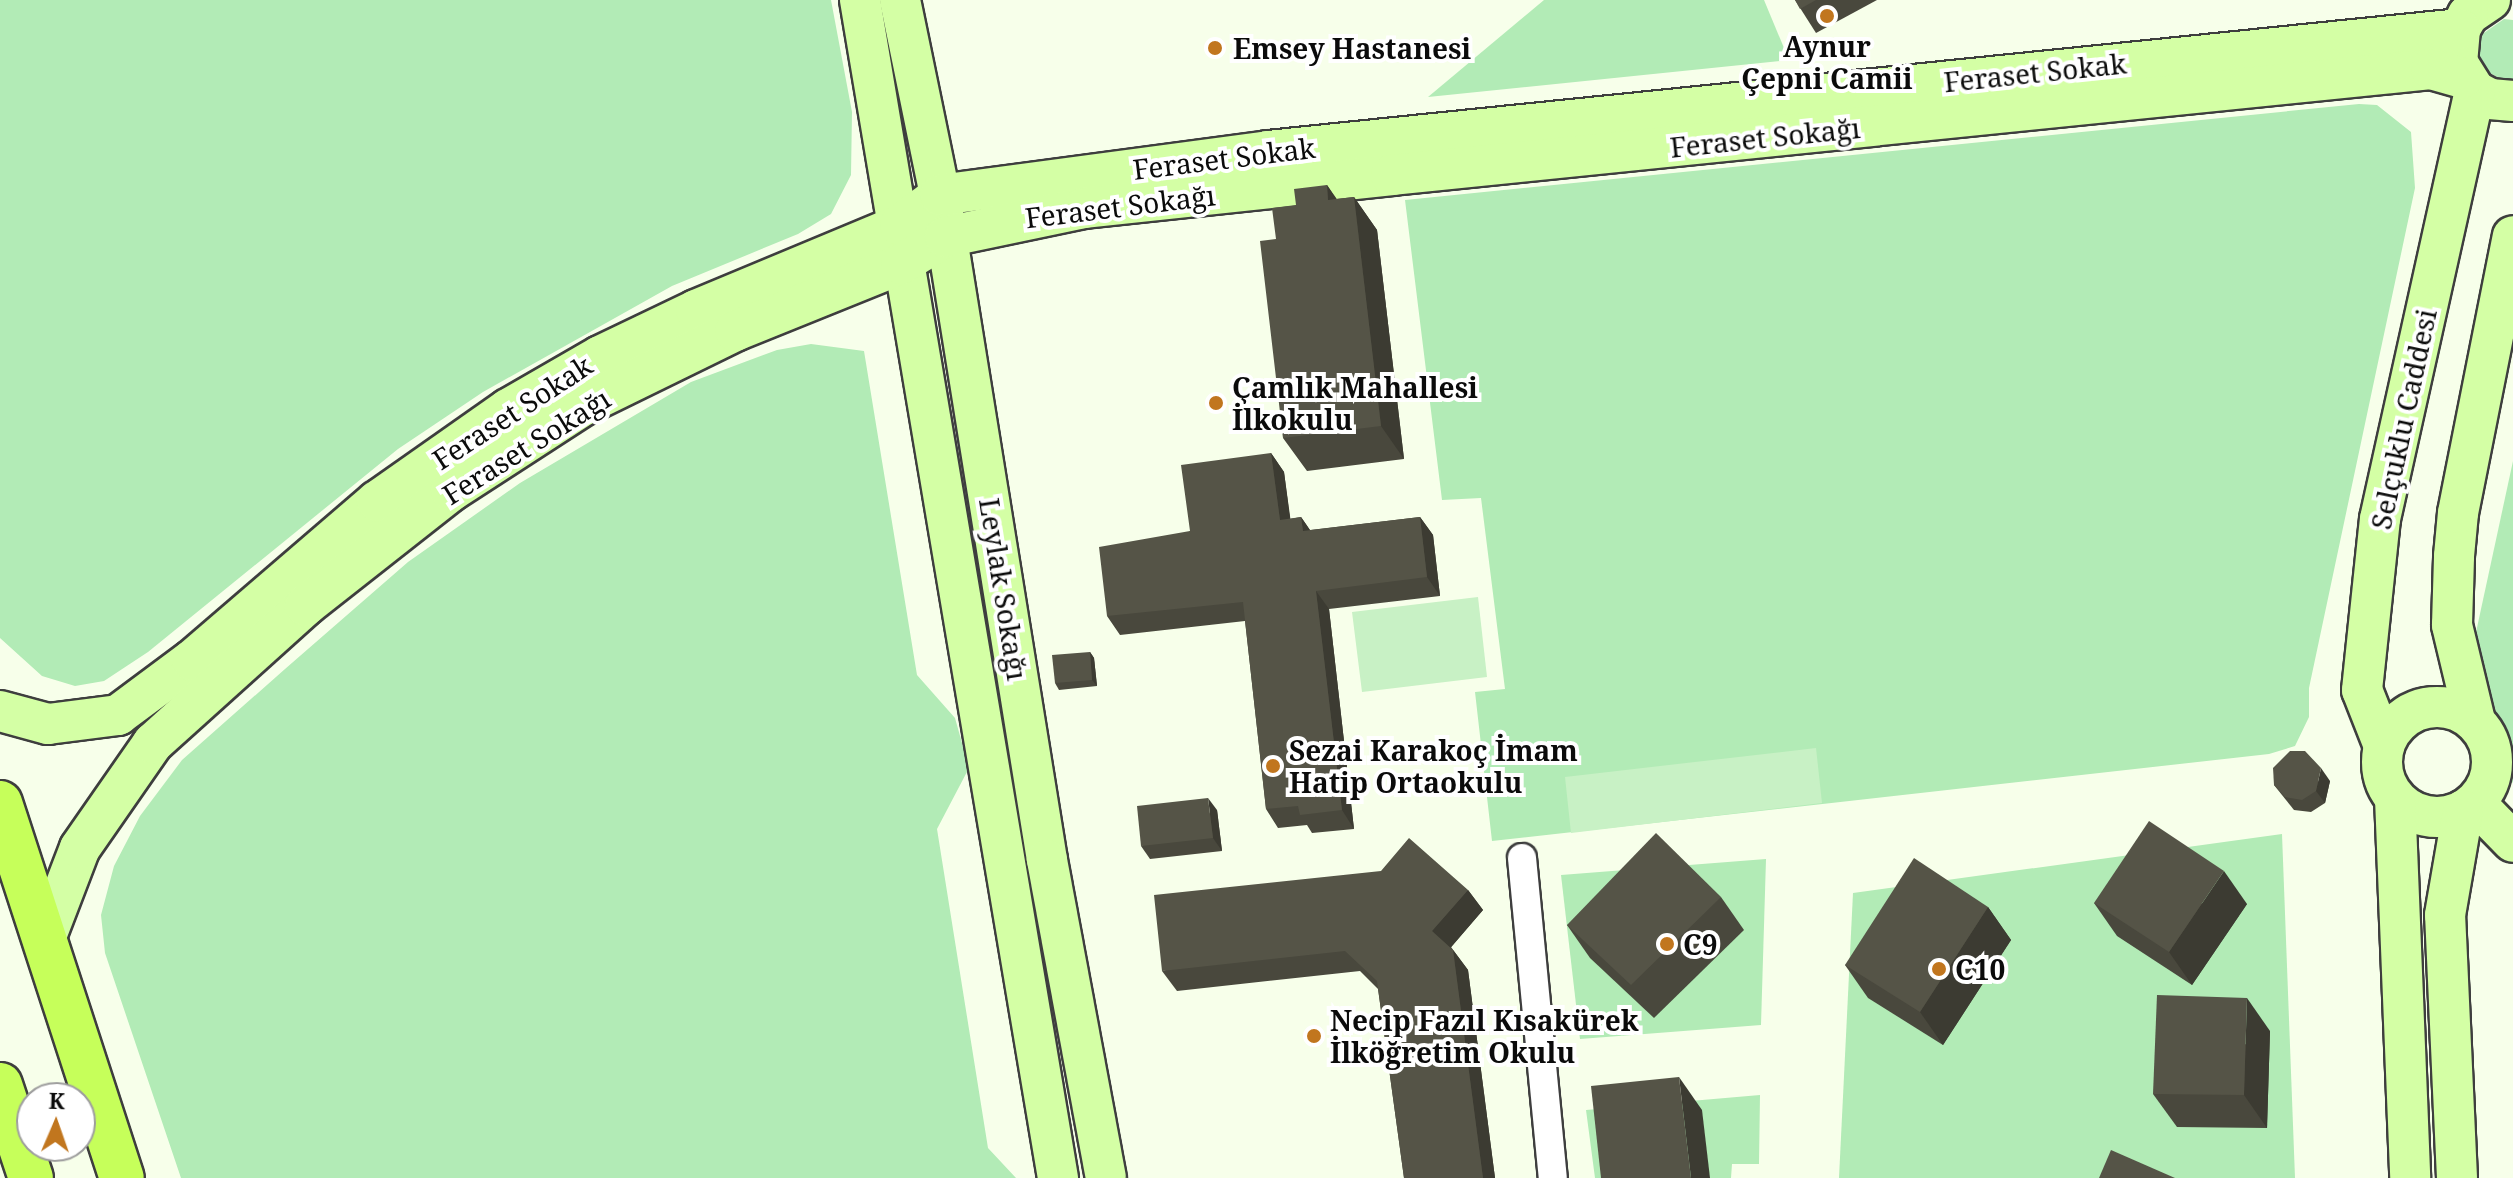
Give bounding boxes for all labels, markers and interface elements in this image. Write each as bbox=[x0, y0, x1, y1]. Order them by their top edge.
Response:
marker: Aynur Çepni Camii bbox=[1818, 7, 1836, 25]
place label: Aynur Çepni Camii bbox=[1741, 29, 1913, 95]
place label: Emsey Hastanesi bbox=[1233, 31, 1471, 65]
marker: Emsey Hastanesi bbox=[1204, 37, 1226, 59]
street label: Feraset Sokak bbox=[1942, 46, 2128, 98]
street label: Feraset Sokağı bbox=[1668, 110, 1862, 164]
street label: Feraset Sokak bbox=[1131, 130, 1317, 186]
street label: Feraset Sokağı bbox=[1023, 178, 1217, 234]
street label: Selçuklu Caddesi bbox=[2363, 306, 2443, 532]
street label: Feraset Sokak bbox=[426, 348, 598, 476]
place label: Çamlık Mahallesi İlkokulu bbox=[1232, 370, 1478, 436]
street label: Feraset Sokağı bbox=[436, 381, 616, 511]
marker: Çamlık Mahallesi İlkokulu bbox=[1207, 394, 1225, 412]
street label: Leylak Sokağı bbox=[973, 496, 1035, 682]
place label: Sezai Karakoç İmam Hatip Ortaokulu bbox=[1289, 733, 1578, 799]
marker: Sezai Karakoç İmam Hatip Ortaokulu bbox=[1264, 757, 1282, 775]
place label: C9 bbox=[1683, 927, 1718, 961]
marker: C9 bbox=[1658, 935, 1676, 953]
place label: C10 bbox=[1955, 952, 2005, 986]
marker: C10 bbox=[1930, 960, 1948, 978]
place label: Necip Fazıl Kısakürek İlköğretim Okulu bbox=[1330, 1003, 1639, 1069]
marker: Necip Fazıl Kısakürek İlköğretim Okulu bbox=[1305, 1027, 1323, 1045]
north arrow bbox=[16, 1082, 96, 1162]
text: K bbox=[48, 1085, 65, 1115]

